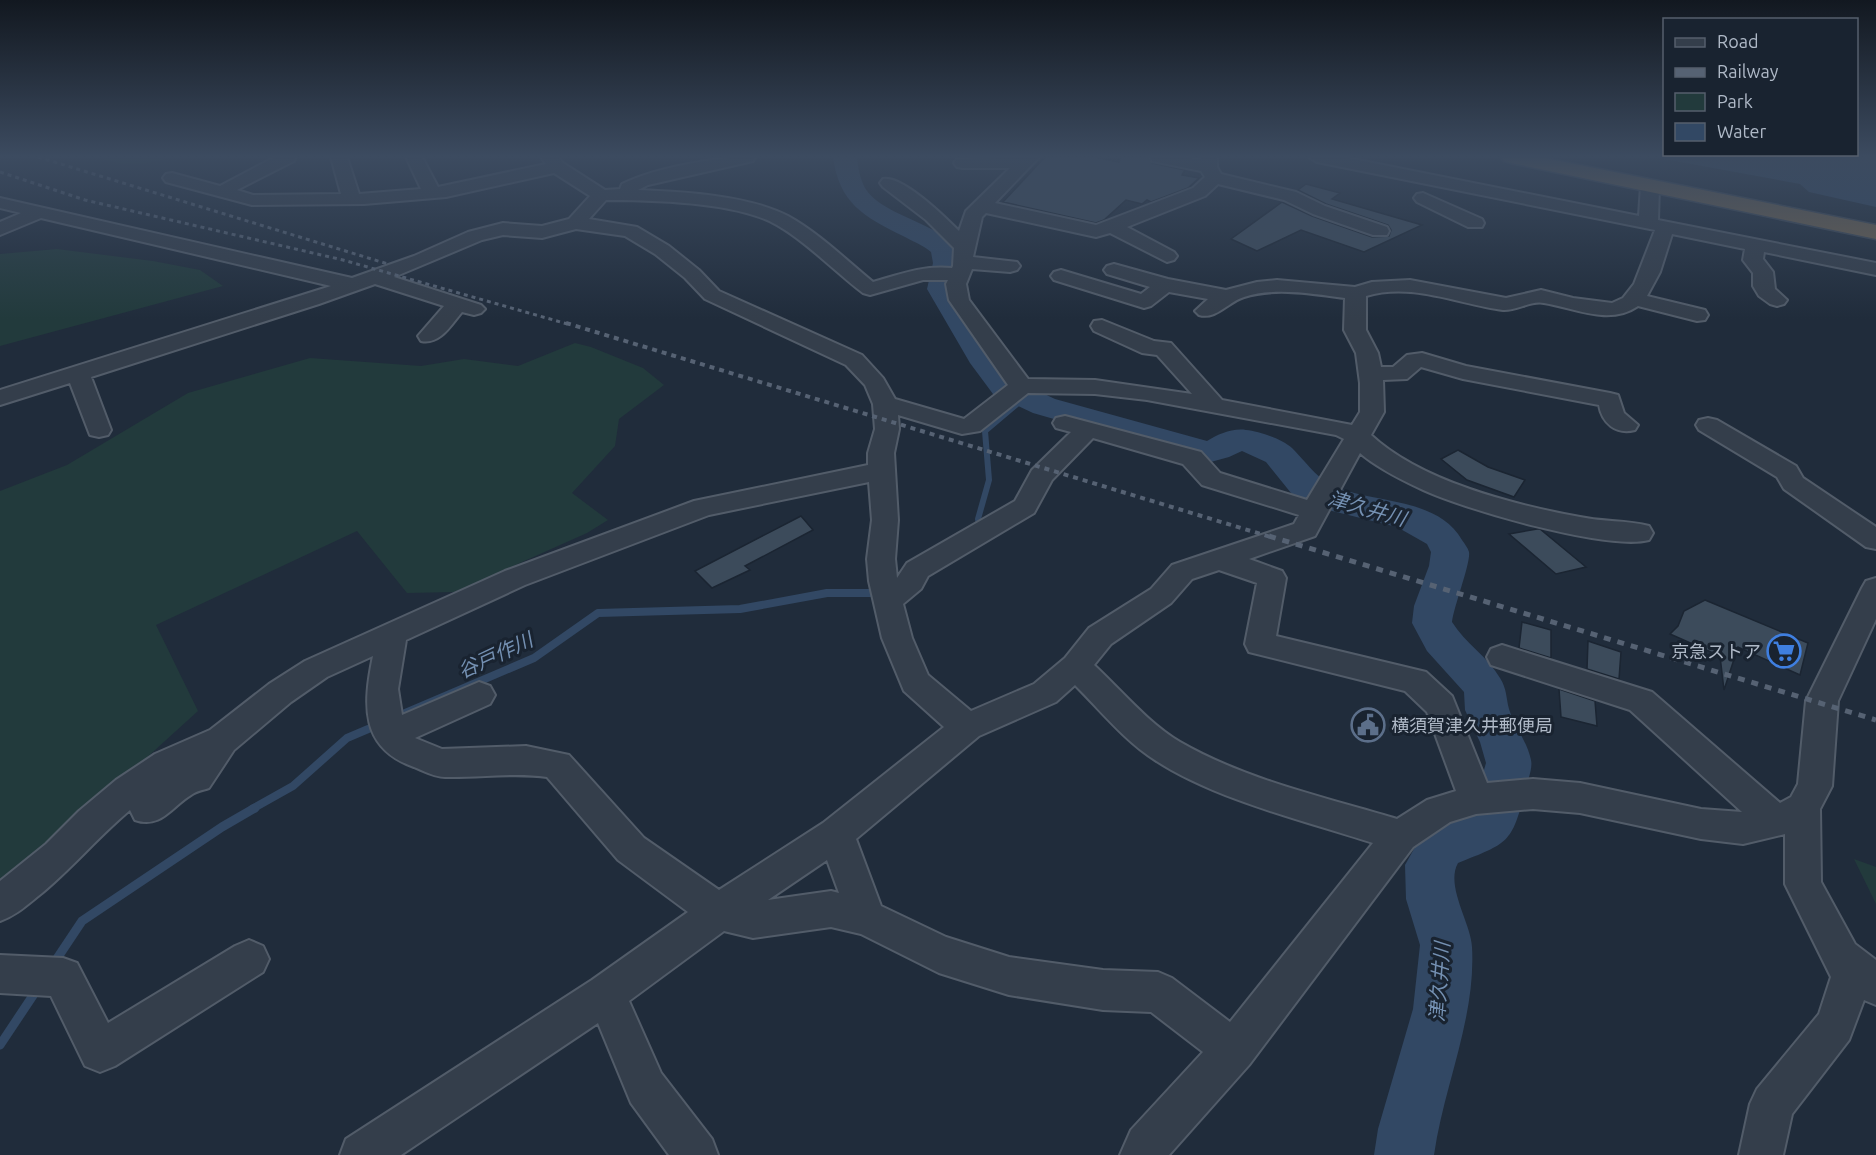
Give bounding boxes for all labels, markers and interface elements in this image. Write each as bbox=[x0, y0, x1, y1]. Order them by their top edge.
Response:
legend bbox=[1663, 18, 1858, 156]
text: Road bbox=[1717, 31, 1759, 51]
text: Railway bbox=[1717, 61, 1779, 81]
text: Park bbox=[1717, 91, 1753, 111]
text: Water bbox=[1717, 121, 1767, 141]
water label: 津久井川 bbox=[1325, 486, 1411, 531]
water label: 谷戸作川 bbox=[454, 627, 538, 682]
supermarket icon: 京急ストア bbox=[1766, 633, 1802, 669]
place label: 京急ストア bbox=[1671, 641, 1761, 661]
public building icon: 横須賀津久井郵便局 bbox=[1350, 707, 1386, 743]
place label: 横須賀津久井郵便局 bbox=[1391, 715, 1553, 735]
water label: 津久井川 bbox=[1425, 939, 1453, 1023]

